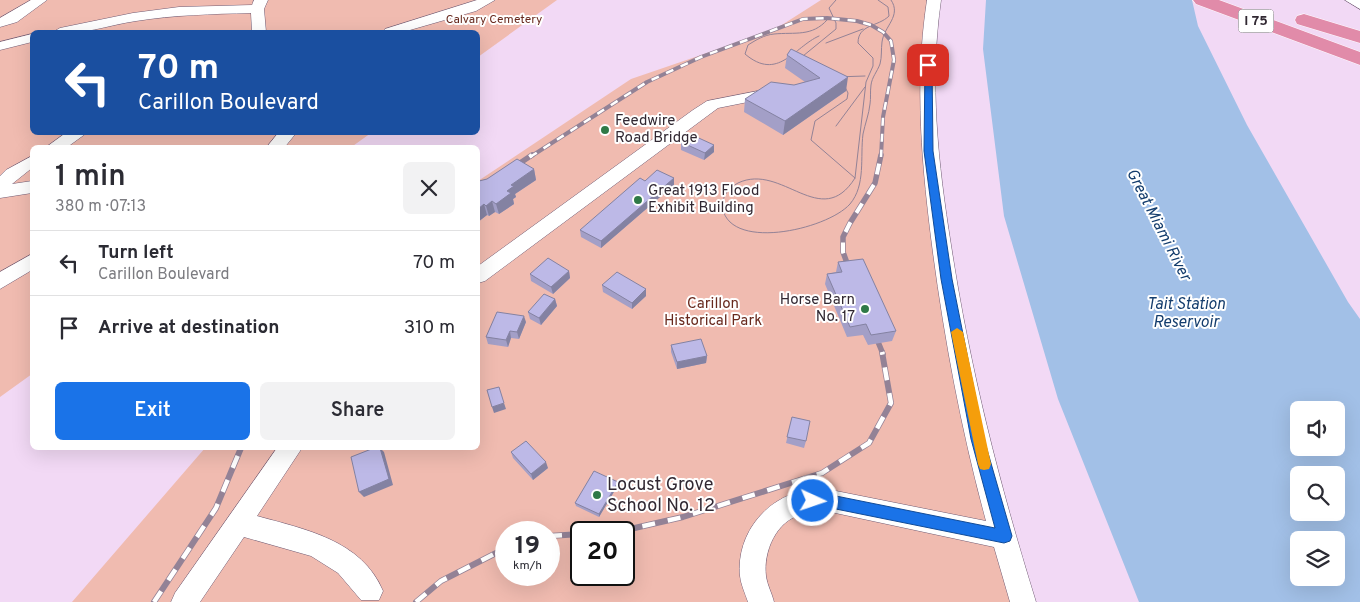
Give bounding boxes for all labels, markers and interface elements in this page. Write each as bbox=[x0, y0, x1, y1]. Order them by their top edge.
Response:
road number: I 75 bbox=[1238, 10, 1274, 32]
park label: Calvary Cemetery bbox=[446, 12, 542, 28]
pin bbox=[907, 44, 949, 86]
text: 70 m bbox=[138, 47, 219, 91]
icon: left bbox=[55, 50, 120, 115]
icon: arrive bbox=[914, 51, 942, 79]
text: Carillon Boulevard bbox=[138, 90, 319, 117]
place label: Feedwire Road Bridge bbox=[615, 112, 698, 148]
marker: Feedwire Road Bridge bbox=[599, 124, 611, 136]
text: 1 min bbox=[55, 159, 126, 196]
button: close bbox=[403, 162, 455, 214]
water label: Great Miami River bbox=[1121, 166, 1196, 286]
place label: Great 1913 Flood Exhibit Building bbox=[648, 182, 759, 218]
marker: Great 1913 Flood Exhibit Building bbox=[632, 194, 644, 206]
text: 380 m · 07:13 bbox=[55, 197, 146, 217]
text: Turn left bbox=[98, 241, 174, 265]
icon: left bbox=[55, 249, 83, 277]
text: 70 m bbox=[413, 251, 455, 275]
text: Carillon Boulevard bbox=[98, 265, 230, 285]
place label: Horse Barn No. 17 bbox=[780, 291, 855, 327]
park label: Carillon Historical Park bbox=[664, 295, 762, 331]
water label: Tait Station Reservoir bbox=[1147, 295, 1225, 333]
marker: Horse Barn No. 17 bbox=[859, 303, 871, 315]
icon: arrive bbox=[55, 314, 83, 342]
text: Arrive at destination bbox=[98, 316, 279, 340]
text: 310 m bbox=[404, 316, 455, 340]
button: Exit bbox=[55, 382, 250, 440]
button: Share bbox=[260, 382, 455, 440]
map controls bbox=[1290, 401, 1345, 586]
button: sound bbox=[1290, 401, 1345, 456]
button: search bbox=[1290, 466, 1345, 521]
place label: Locust Grove School No. 12 bbox=[607, 474, 715, 518]
position arrow bbox=[786, 474, 838, 526]
marker: Locust Grove School No. 12 bbox=[591, 489, 603, 501]
speed limit sign: 20 bbox=[570, 521, 635, 586]
text: 19 bbox=[515, 531, 540, 563]
button: layers bbox=[1290, 531, 1345, 586]
text: km/h bbox=[513, 558, 542, 574]

